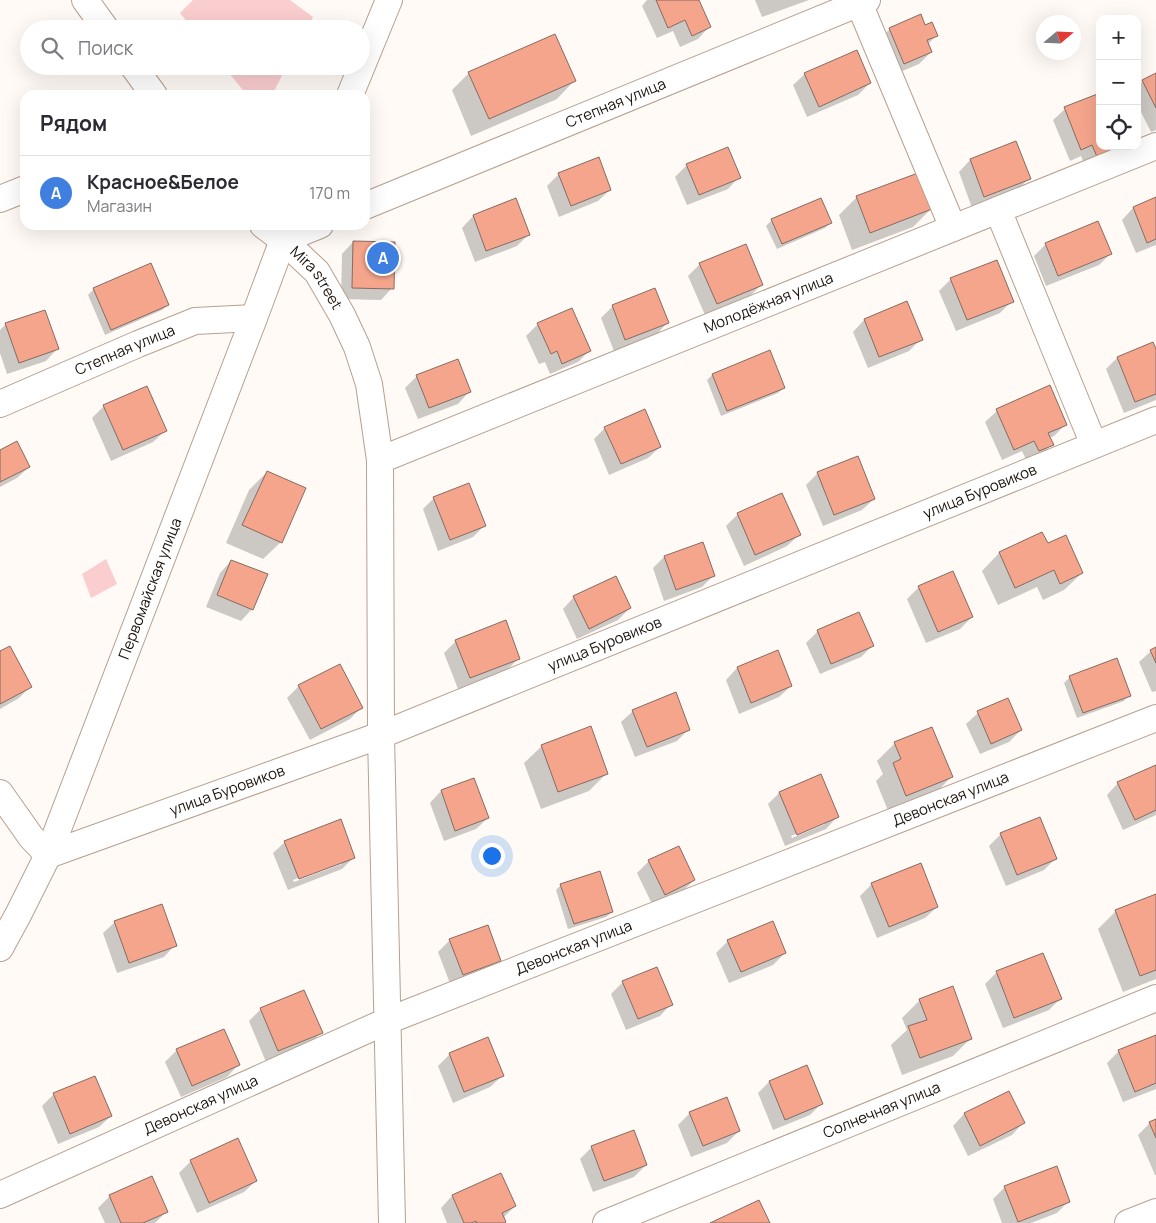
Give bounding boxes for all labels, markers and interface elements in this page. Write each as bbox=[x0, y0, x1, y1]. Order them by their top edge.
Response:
north arrow bbox=[1036, 15, 1081, 60]
map controls bbox=[1096, 15, 1141, 150]
button: + bbox=[1096, 15, 1141, 60]
search box bbox=[20, 20, 370, 75]
icon: search bbox=[38, 34, 66, 62]
text: Поиск bbox=[78, 35, 133, 61]
button: − bbox=[1096, 60, 1141, 105]
street label: Степная улица bbox=[562, 73, 669, 133]
button: locate bbox=[1096, 105, 1141, 150]
text: Рядом bbox=[40, 109, 107, 137]
text: Красное&Белое bbox=[87, 169, 239, 195]
text: A bbox=[51, 182, 61, 204]
text: 170 m bbox=[309, 182, 350, 204]
text: Магазин bbox=[87, 195, 152, 217]
pin: A bbox=[367, 239, 399, 277]
street label: Mira street bbox=[286, 241, 348, 313]
street label: Молодёжная улица bbox=[700, 267, 836, 338]
street label: Степная улица bbox=[71, 319, 178, 380]
street label: улица Буровиков bbox=[920, 459, 1040, 524]
street label: Первомайская улица bbox=[113, 515, 186, 662]
street label: улица Буровиков bbox=[545, 611, 664, 676]
street label: улица Буровиков bbox=[167, 760, 287, 820]
street label: Девонская улица bbox=[889, 766, 1012, 831]
your location bbox=[479, 843, 505, 869]
street label: Девонская улица bbox=[512, 915, 635, 979]
street label: Девонская улица bbox=[140, 1069, 261, 1139]
street label: Солнечная улица bbox=[820, 1076, 943, 1143]

